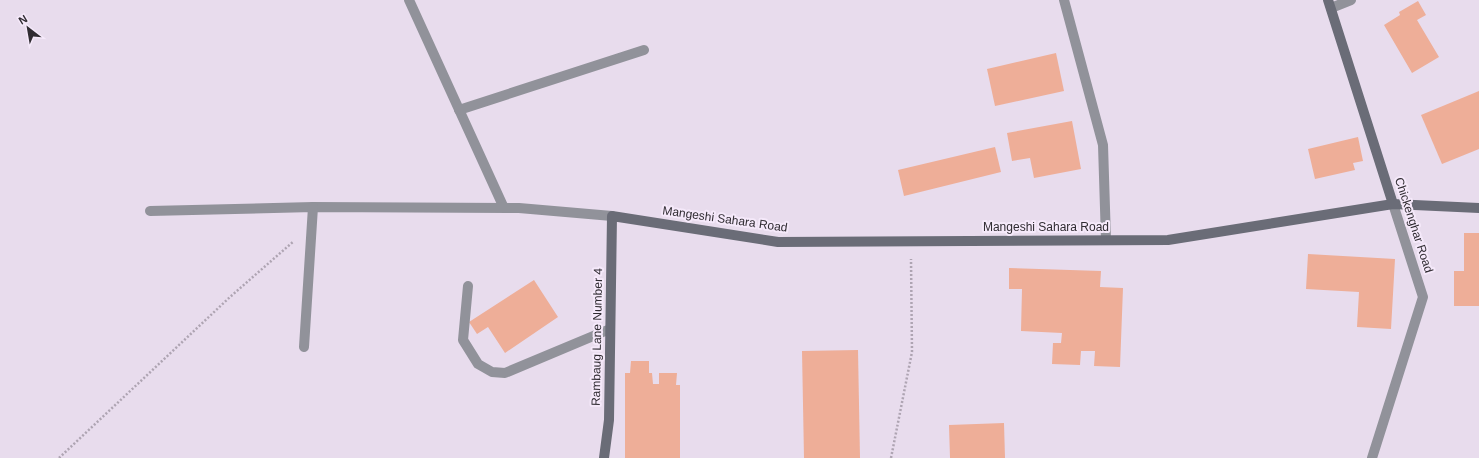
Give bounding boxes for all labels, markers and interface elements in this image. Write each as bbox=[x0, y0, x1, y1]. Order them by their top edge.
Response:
north arrow bbox=[8, 8, 48, 48]
text: N bbox=[16, 12, 29, 27]
street label: Chickenghar Road bbox=[1392, 176, 1436, 274]
street label: Mangeshi Sahara Road bbox=[662, 203, 788, 235]
street label: Mangeshi Sahara Road bbox=[983, 220, 1109, 234]
street label: Rambaug Lane Number 4 bbox=[589, 268, 605, 406]

